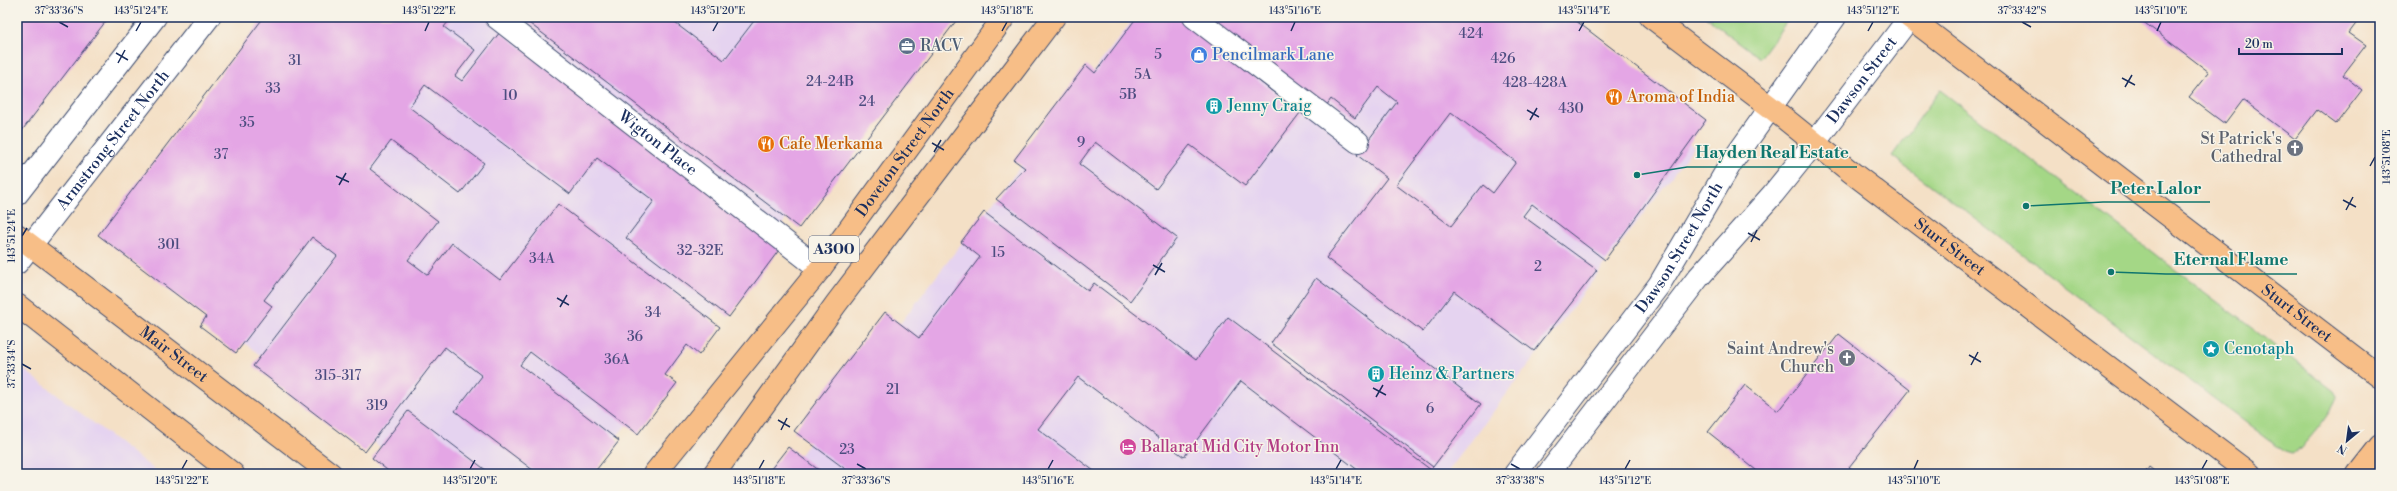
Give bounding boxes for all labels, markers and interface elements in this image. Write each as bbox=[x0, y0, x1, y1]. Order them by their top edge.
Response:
text: 37°33'36"S bbox=[35, 5, 84, 17]
text: 143°51'24"E bbox=[114, 5, 168, 17]
text: 143°51'22"E bbox=[402, 5, 456, 17]
text: 143°51'20"E bbox=[691, 5, 745, 17]
text: 143°51'18"E bbox=[981, 5, 1033, 17]
text: 143°51'16"E bbox=[1269, 5, 1321, 17]
text: 143°51'14"E bbox=[1558, 5, 1610, 17]
text: 143°51'12"E bbox=[1847, 5, 1899, 17]
text: 37°33'42"S bbox=[1998, 5, 2047, 17]
text: 143°51'10"E bbox=[2135, 5, 2187, 17]
house number: 424 bbox=[1459, 25, 1483, 43]
scale bar bbox=[2239, 30, 2342, 56]
street label: Dawson Street bbox=[1823, 32, 1902, 128]
office icon: RACV bbox=[897, 36, 917, 56]
place label: RACV bbox=[920, 36, 963, 56]
text: 20 m bbox=[2245, 37, 2273, 52]
shop icon: Pencilmark Lane bbox=[1189, 45, 1209, 65]
place label: Pencilmark Lane bbox=[1212, 45, 1334, 65]
house number: 5 bbox=[1154, 46, 1162, 64]
house number: 426 bbox=[1491, 50, 1516, 68]
house number: 31 bbox=[288, 52, 302, 70]
street label: Armstrong Street North bbox=[51, 66, 174, 215]
house number: 5A bbox=[1134, 66, 1152, 84]
house number: 24-24B bbox=[806, 73, 854, 91]
house number: 428-428A bbox=[1503, 74, 1568, 92]
house number: 33 bbox=[265, 80, 281, 98]
street label: Doveton Street North bbox=[851, 84, 959, 221]
house number: 5B bbox=[1119, 86, 1137, 104]
house number: 10 bbox=[503, 87, 517, 105]
restaurant icon: Aroma of India bbox=[1604, 87, 1624, 107]
place label: Aroma of India bbox=[1626, 87, 1736, 107]
house number: 24 bbox=[859, 93, 875, 111]
building icon: Jenny Craig bbox=[1204, 96, 1224, 116]
place label: Jenny Craig bbox=[1226, 96, 1312, 116]
house number: 430 bbox=[1558, 100, 1584, 118]
street label: Wigton Place bbox=[613, 105, 701, 180]
house number: 35 bbox=[239, 114, 255, 132]
place label: St Patrick's Cathedral bbox=[2200, 129, 2282, 167]
text: 143°51'08"E bbox=[2381, 130, 2393, 184]
restaurant icon: Cafe Merkama bbox=[756, 134, 776, 154]
place label: Cafe Merkama bbox=[779, 134, 884, 154]
house number: 9 bbox=[1077, 134, 1085, 152]
callout: Hayden Real Estate bbox=[1687, 138, 1857, 167]
church icon: St Patrick's Cathedral bbox=[2285, 138, 2305, 158]
text: Hayden Real Estate bbox=[1695, 142, 1849, 164]
house number: 37 bbox=[214, 146, 228, 164]
callout: Peter Lalor bbox=[2103, 173, 2210, 202]
street label: Dawson Street North bbox=[1631, 178, 1728, 317]
text: Peter Lalor bbox=[2110, 178, 2202, 200]
text: 143°51'24"E bbox=[6, 209, 18, 263]
street label: Sturt Street bbox=[1910, 214, 1990, 280]
house number: 301 bbox=[158, 236, 180, 254]
road number: A300 bbox=[809, 236, 859, 262]
house number: 32-32E bbox=[677, 242, 723, 260]
house number: 15 bbox=[991, 244, 1005, 262]
callout: Eternal Flame bbox=[2166, 245, 2297, 274]
text: Eternal Flame bbox=[2174, 249, 2288, 271]
house number: 34A bbox=[529, 250, 555, 268]
house number: 2 bbox=[1534, 258, 1542, 276]
street label: Sturt Street bbox=[2257, 280, 2336, 347]
house number: 34 bbox=[645, 304, 661, 322]
street label: Mair Street bbox=[135, 322, 212, 387]
house number: 36 bbox=[627, 328, 644, 346]
text: 37°33'34"S bbox=[6, 339, 18, 388]
place label: Saint Andrew's Church bbox=[1727, 339, 1834, 377]
place icon: Cenotaph bbox=[2201, 339, 2221, 359]
place label: Cenotaph bbox=[2224, 339, 2295, 359]
church icon: Saint Andrew's Church bbox=[1837, 348, 1857, 368]
house number: 36A bbox=[604, 351, 630, 369]
building icon: Heinz & Partners bbox=[1366, 364, 1386, 384]
place label: Heinz & Partners bbox=[1389, 364, 1515, 384]
house number: 315-317 bbox=[315, 367, 361, 385]
house number: 21 bbox=[886, 381, 900, 399]
house number: 319 bbox=[366, 397, 388, 415]
house number: 6 bbox=[1426, 400, 1435, 418]
north arrow bbox=[2327, 421, 2367, 461]
hotel icon: Ballarat Mid City Motor Inn bbox=[1118, 437, 1138, 457]
place label: Ballarat Mid City Motor Inn bbox=[1140, 437, 1340, 457]
text: N bbox=[2335, 440, 2350, 457]
house number: 23 bbox=[839, 441, 855, 459]
text: 143°51'22"E bbox=[155, 475, 209, 487]
text: 143°51'20"E bbox=[443, 475, 497, 487]
text: 143°51'18"E bbox=[733, 475, 785, 487]
text: 37°33'36"S bbox=[842, 475, 891, 487]
text: 143°51'16"E bbox=[1022, 475, 1074, 487]
text: 143°51'14"E bbox=[1310, 475, 1362, 487]
text: 37°33'38"S bbox=[1496, 475, 1545, 487]
text: 143°51'12"E bbox=[1599, 475, 1651, 487]
text: 143°51'10"E bbox=[1888, 475, 1940, 487]
text: 143°51'08"E bbox=[2175, 475, 2229, 487]

